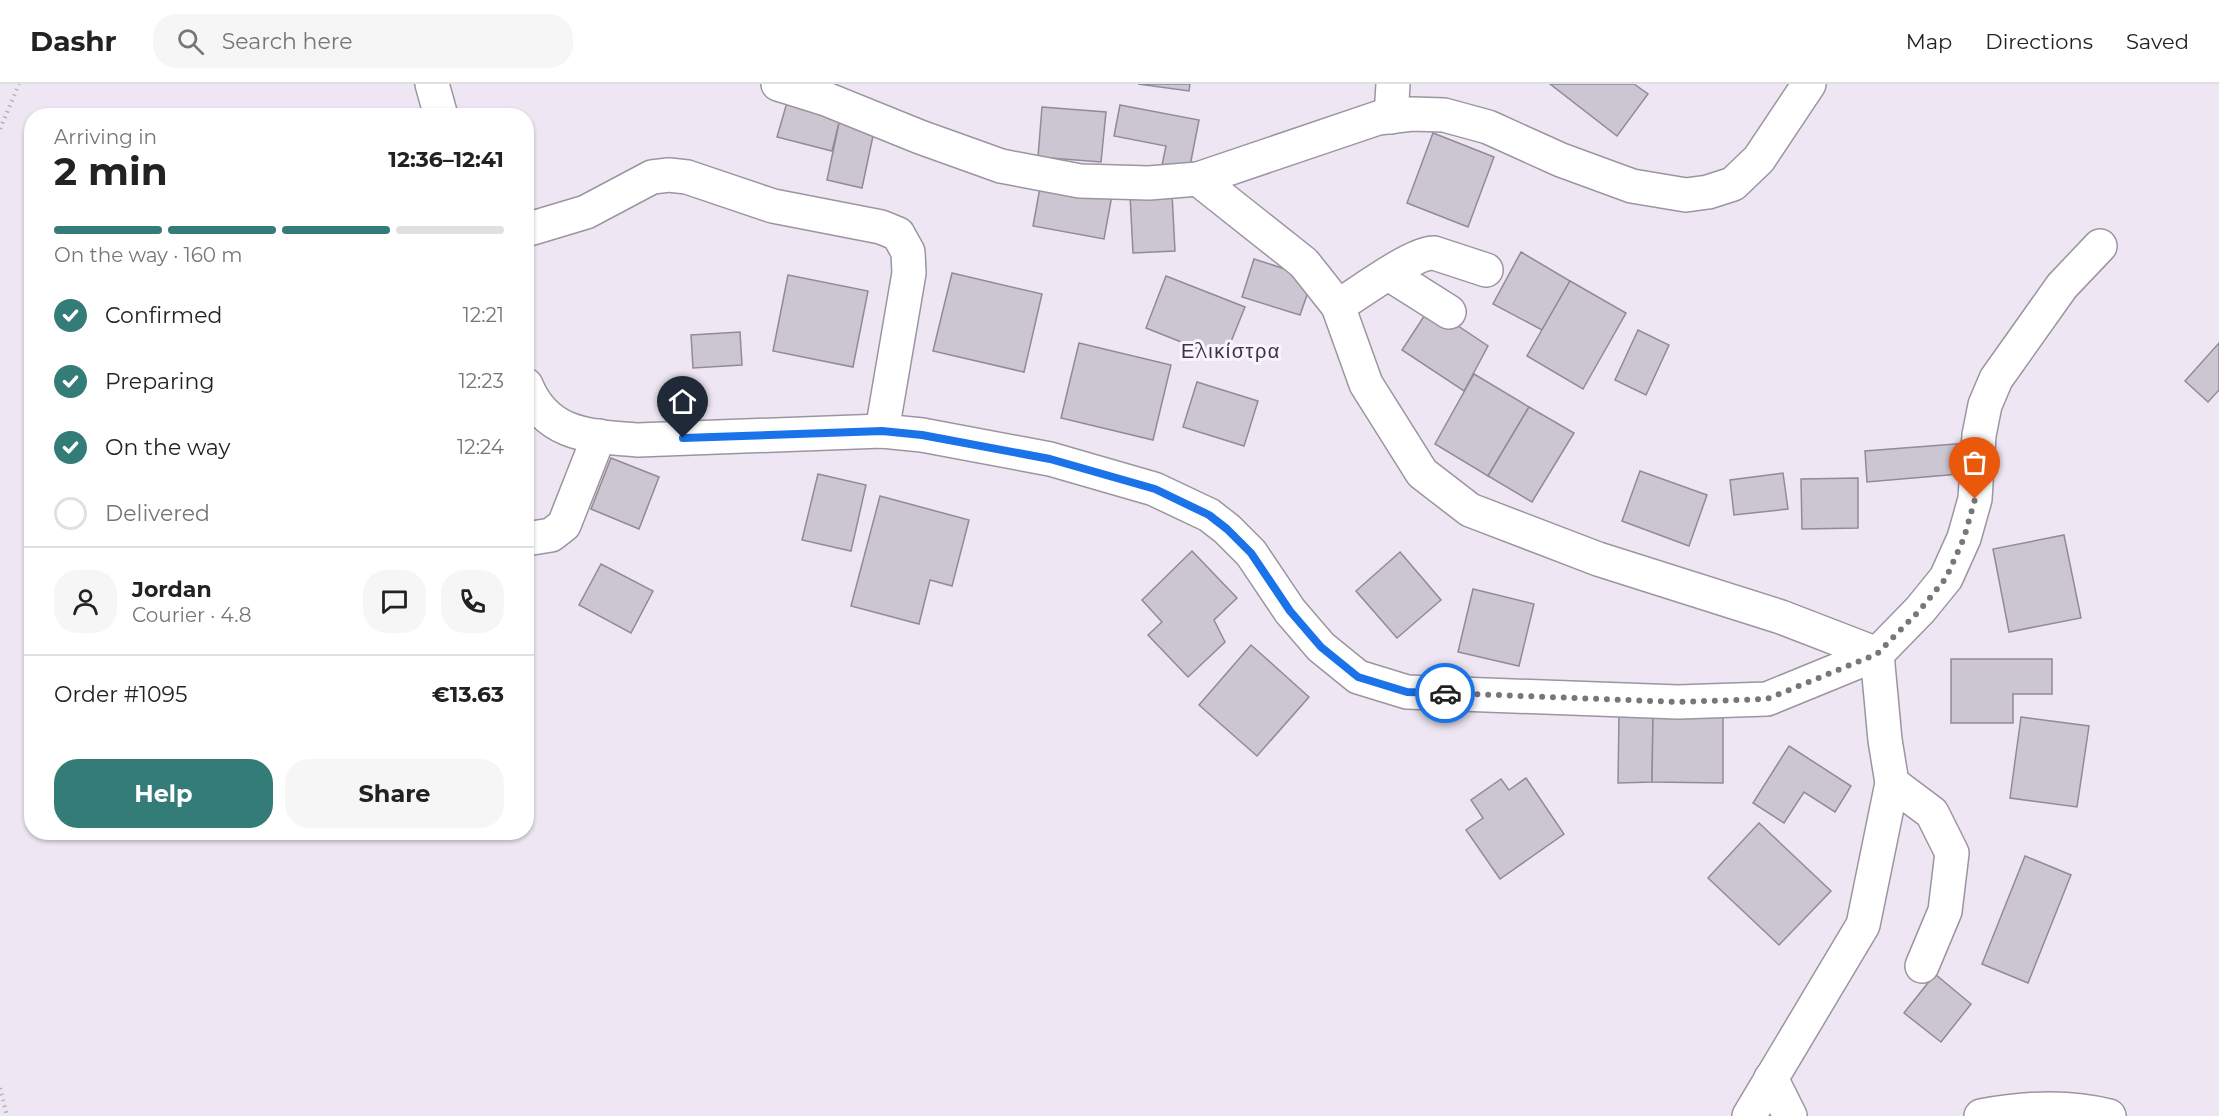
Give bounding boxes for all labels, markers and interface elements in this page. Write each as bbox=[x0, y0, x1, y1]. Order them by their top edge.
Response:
search box bbox=[153, 14, 573, 68]
text: Dashr bbox=[30, 24, 117, 58]
icon: search bbox=[174, 25, 207, 58]
text: Search here bbox=[222, 28, 353, 55]
text: Map bbox=[1906, 29, 1952, 54]
text: Directions bbox=[1985, 29, 2093, 54]
text: Saved bbox=[2126, 29, 2189, 54]
text: Arriving in bbox=[54, 125, 157, 149]
text: 12:36–12:41 bbox=[388, 146, 504, 173]
text: 2 min bbox=[54, 147, 168, 195]
text: On the way · 160 m bbox=[54, 243, 243, 267]
icon: check bbox=[54, 299, 87, 332]
text: Confirmed bbox=[105, 302, 222, 329]
text: 12:21 bbox=[463, 303, 504, 327]
district label: Ελικίστρα bbox=[1181, 339, 1281, 363]
icon: check bbox=[54, 365, 87, 398]
text: Preparing bbox=[105, 368, 214, 395]
text: 12:23 bbox=[459, 369, 504, 393]
pin bbox=[657, 376, 708, 438]
icon: home bbox=[666, 385, 699, 418]
icon: check bbox=[54, 431, 87, 464]
text: On the way bbox=[105, 434, 230, 461]
text: 12:24 bbox=[457, 435, 504, 459]
pin bbox=[1949, 437, 2000, 499]
icon: bag bbox=[1958, 446, 1991, 479]
text: Delivered bbox=[105, 500, 210, 527]
button: person bbox=[54, 570, 117, 633]
button: chat bbox=[363, 570, 426, 633]
button: phone bbox=[441, 570, 504, 633]
text: Jordan bbox=[132, 576, 212, 603]
text: Courier · 4.8 bbox=[132, 603, 251, 627]
courier bbox=[1415, 663, 1475, 723]
icon: car bbox=[1429, 677, 1462, 710]
text: Order #1095 bbox=[54, 681, 187, 708]
text: €13.63 bbox=[432, 681, 504, 708]
button: Help bbox=[54, 759, 273, 828]
button: Share bbox=[285, 759, 504, 828]

